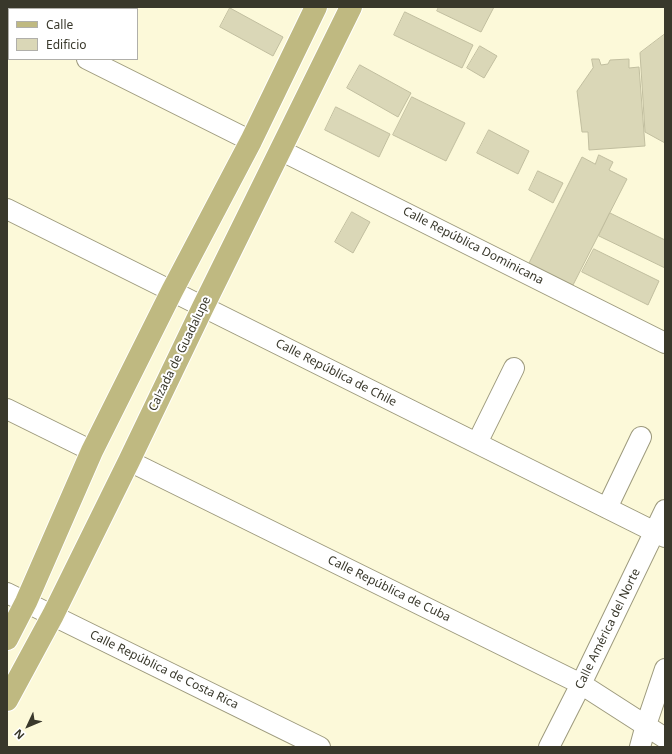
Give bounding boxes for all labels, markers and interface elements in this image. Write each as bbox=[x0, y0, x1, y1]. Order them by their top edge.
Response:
legend bbox=[8, 8, 138, 60]
text: Calle bbox=[46, 16, 73, 33]
text: Edificio bbox=[46, 36, 87, 53]
street label: Calle República Dominicana bbox=[400, 204, 546, 288]
street label: Calzada de Guadalupe bbox=[146, 294, 214, 414]
street label: Calle República de Chile bbox=[273, 336, 399, 410]
street label: Calle República de Cuba bbox=[325, 553, 453, 625]
street label: Calle América del Norte bbox=[572, 566, 644, 692]
street label: Calle República de Costa Rica bbox=[87, 628, 241, 712]
north arrow bbox=[8, 706, 48, 746]
text: N bbox=[11, 726, 28, 743]

